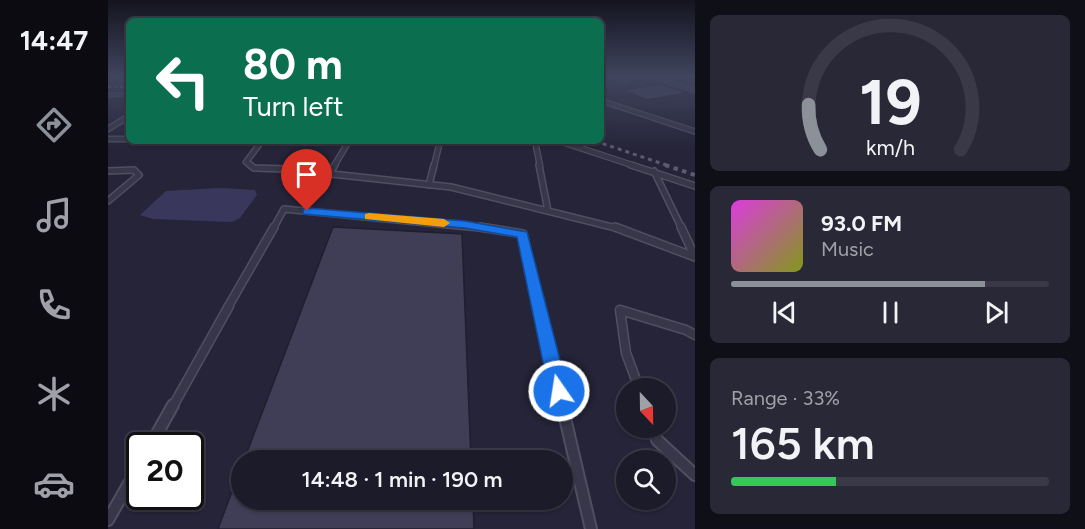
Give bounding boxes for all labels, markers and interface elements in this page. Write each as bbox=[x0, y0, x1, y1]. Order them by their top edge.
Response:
text: 14:47 bbox=[20, 24, 88, 57]
text: 80 m bbox=[243, 39, 343, 90]
icon: left bbox=[144, 42, 222, 120]
text: 19 bbox=[859, 65, 921, 140]
text: Turn left bbox=[243, 90, 343, 123]
icon: directions bbox=[33, 104, 75, 146]
text: km/h bbox=[866, 136, 914, 161]
pin bbox=[281, 149, 332, 211]
icon: arrive bbox=[290, 158, 323, 191]
icon: music bbox=[33, 194, 75, 236]
text: 93.0 FM bbox=[821, 210, 902, 237]
text: Music bbox=[821, 237, 874, 261]
icon: phone bbox=[33, 284, 75, 326]
icon: previous bbox=[768, 296, 801, 329]
icon: pause bbox=[874, 296, 907, 329]
icon: next bbox=[980, 296, 1013, 329]
position arrow bbox=[527, 359, 591, 423]
icon: climate bbox=[33, 373, 75, 415]
north arrow bbox=[616, 378, 676, 438]
map controls bbox=[616, 378, 676, 510]
text: Range · 33% bbox=[731, 386, 840, 410]
text: 165 km bbox=[731, 416, 875, 470]
speed limit sign: 20 bbox=[126, 432, 204, 510]
button: search bbox=[616, 450, 676, 510]
icon: car bbox=[33, 463, 75, 505]
text: 14:48 · 1 min · 190 m bbox=[302, 466, 502, 493]

